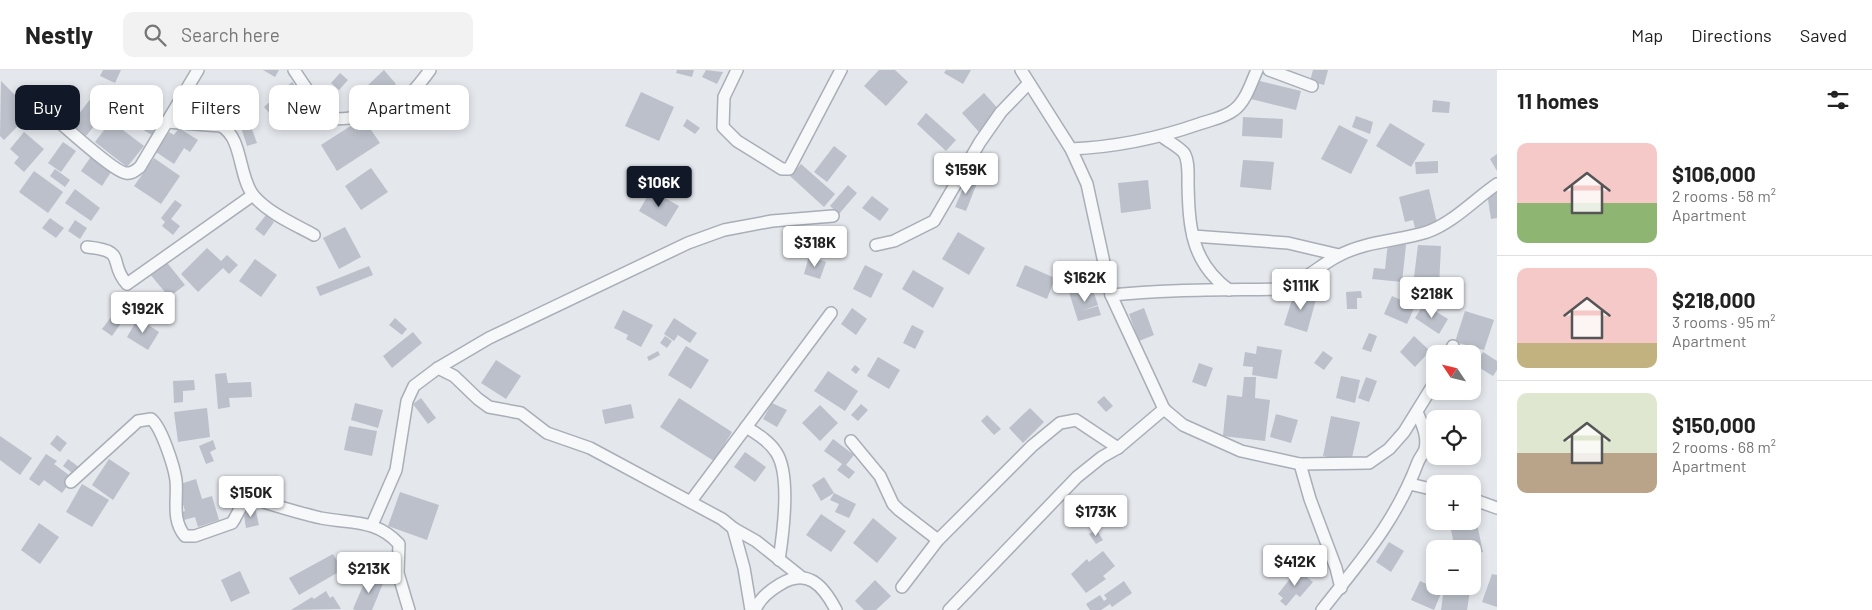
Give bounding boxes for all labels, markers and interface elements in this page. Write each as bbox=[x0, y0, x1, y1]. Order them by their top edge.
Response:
search box bbox=[123, 12, 473, 57]
text: Nestly bbox=[25, 20, 93, 49]
icon: search bbox=[141, 21, 169, 49]
text: Search here bbox=[181, 23, 280, 46]
text: Map bbox=[1631, 24, 1663, 46]
text: Directions bbox=[1691, 24, 1772, 46]
text: Saved bbox=[1800, 24, 1847, 46]
chip: Buy bbox=[15, 85, 80, 130]
chip: Rent bbox=[90, 85, 163, 130]
chip: Filters bbox=[173, 85, 259, 130]
chip: New bbox=[269, 85, 339, 130]
chip: Apartment bbox=[349, 85, 469, 130]
icon: filters bbox=[1824, 86, 1852, 114]
text: 11 homes bbox=[1517, 88, 1599, 113]
pin: $159K bbox=[931, 152, 1001, 195]
text: $159K bbox=[945, 159, 987, 178]
text: $106,000 bbox=[1672, 161, 1756, 186]
icon: home bbox=[1557, 163, 1617, 223]
pin: $106K bbox=[624, 166, 694, 208]
text: $106K bbox=[638, 172, 680, 191]
text: 2 rooms · 58 m² bbox=[1672, 186, 1776, 205]
text: Apartment bbox=[1672, 205, 1747, 224]
pin: $318K bbox=[780, 226, 850, 268]
text: $318K bbox=[794, 232, 836, 251]
pin: $162K bbox=[1050, 260, 1120, 303]
text: $162K bbox=[1064, 267, 1106, 286]
pin: $111K bbox=[1266, 268, 1336, 311]
text: $111K bbox=[1283, 275, 1319, 294]
pin: $218K bbox=[1397, 276, 1467, 319]
text: $218K bbox=[1411, 283, 1453, 302]
text: $218,000 bbox=[1672, 287, 1755, 312]
icon: home bbox=[1557, 288, 1617, 348]
pin: $192K bbox=[108, 292, 178, 334]
text: $192K bbox=[122, 298, 164, 317]
text: 3 rooms · 95 m² bbox=[1672, 312, 1776, 331]
text: Apartment bbox=[1672, 331, 1747, 350]
north arrow bbox=[1426, 345, 1481, 400]
map controls bbox=[1426, 345, 1481, 595]
button: locate bbox=[1426, 410, 1481, 465]
text: $150,000 bbox=[1672, 412, 1756, 437]
icon: home bbox=[1557, 413, 1617, 473]
text: 2 rooms · 68 m² bbox=[1672, 437, 1776, 456]
text: Apartment bbox=[1672, 456, 1747, 475]
button: + bbox=[1426, 475, 1481, 530]
pin: $150K bbox=[216, 476, 286, 518]
text: $150K bbox=[230, 482, 272, 501]
pin: $173K bbox=[1061, 494, 1131, 537]
text: $173K bbox=[1075, 501, 1117, 520]
button: − bbox=[1426, 540, 1481, 595]
pin: $412K bbox=[1260, 544, 1330, 587]
text: $412K bbox=[1274, 551, 1316, 570]
pin: $213K bbox=[334, 552, 404, 594]
text: $213K bbox=[348, 558, 390, 577]

